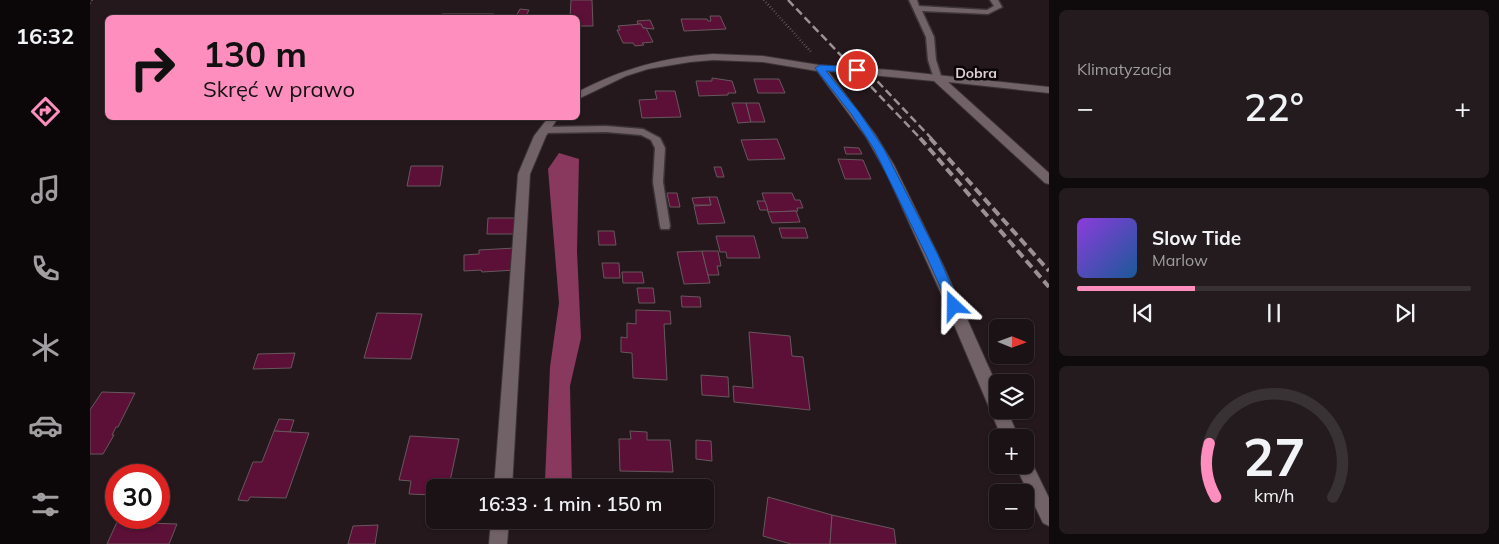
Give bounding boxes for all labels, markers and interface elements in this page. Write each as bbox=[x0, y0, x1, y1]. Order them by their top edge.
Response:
text: 16:32 bbox=[16, 22, 74, 50]
text: 130 m bbox=[203, 32, 307, 76]
icon: right bbox=[120, 35, 185, 100]
pin bbox=[836, 49, 878, 91]
icon: arrive bbox=[843, 56, 871, 84]
text: Klimatyzacja bbox=[1077, 59, 1172, 79]
district label: Dobra bbox=[955, 64, 997, 82]
text: Skręć w prawo bbox=[203, 75, 355, 103]
text: 22° bbox=[1244, 83, 1304, 131]
text: − bbox=[1077, 90, 1094, 125]
text: + bbox=[1454, 90, 1471, 125]
icon: directions bbox=[28, 94, 63, 129]
icon: music bbox=[28, 172, 63, 207]
text: Slow Tide bbox=[1152, 226, 1241, 250]
text: Marlow bbox=[1152, 250, 1208, 270]
icon: phone bbox=[28, 251, 63, 286]
position arrow bbox=[927, 279, 979, 331]
icon: previous bbox=[1129, 299, 1157, 327]
icon: pause bbox=[1260, 299, 1288, 327]
icon: next bbox=[1391, 299, 1419, 327]
north arrow bbox=[989, 319, 1034, 364]
map controls bbox=[989, 319, 1034, 529]
icon: climate bbox=[28, 330, 63, 365]
button: layers bbox=[989, 374, 1034, 419]
icon: car bbox=[28, 408, 63, 443]
text: 27 bbox=[1243, 424, 1305, 489]
button: + bbox=[989, 429, 1034, 474]
speed limit sign: 30 bbox=[105, 464, 170, 529]
button: − bbox=[989, 484, 1034, 529]
text: km/h bbox=[1254, 484, 1294, 506]
icon: filters bbox=[28, 487, 63, 522]
text: 16:33 · 1 min · 150 m bbox=[477, 492, 663, 516]

